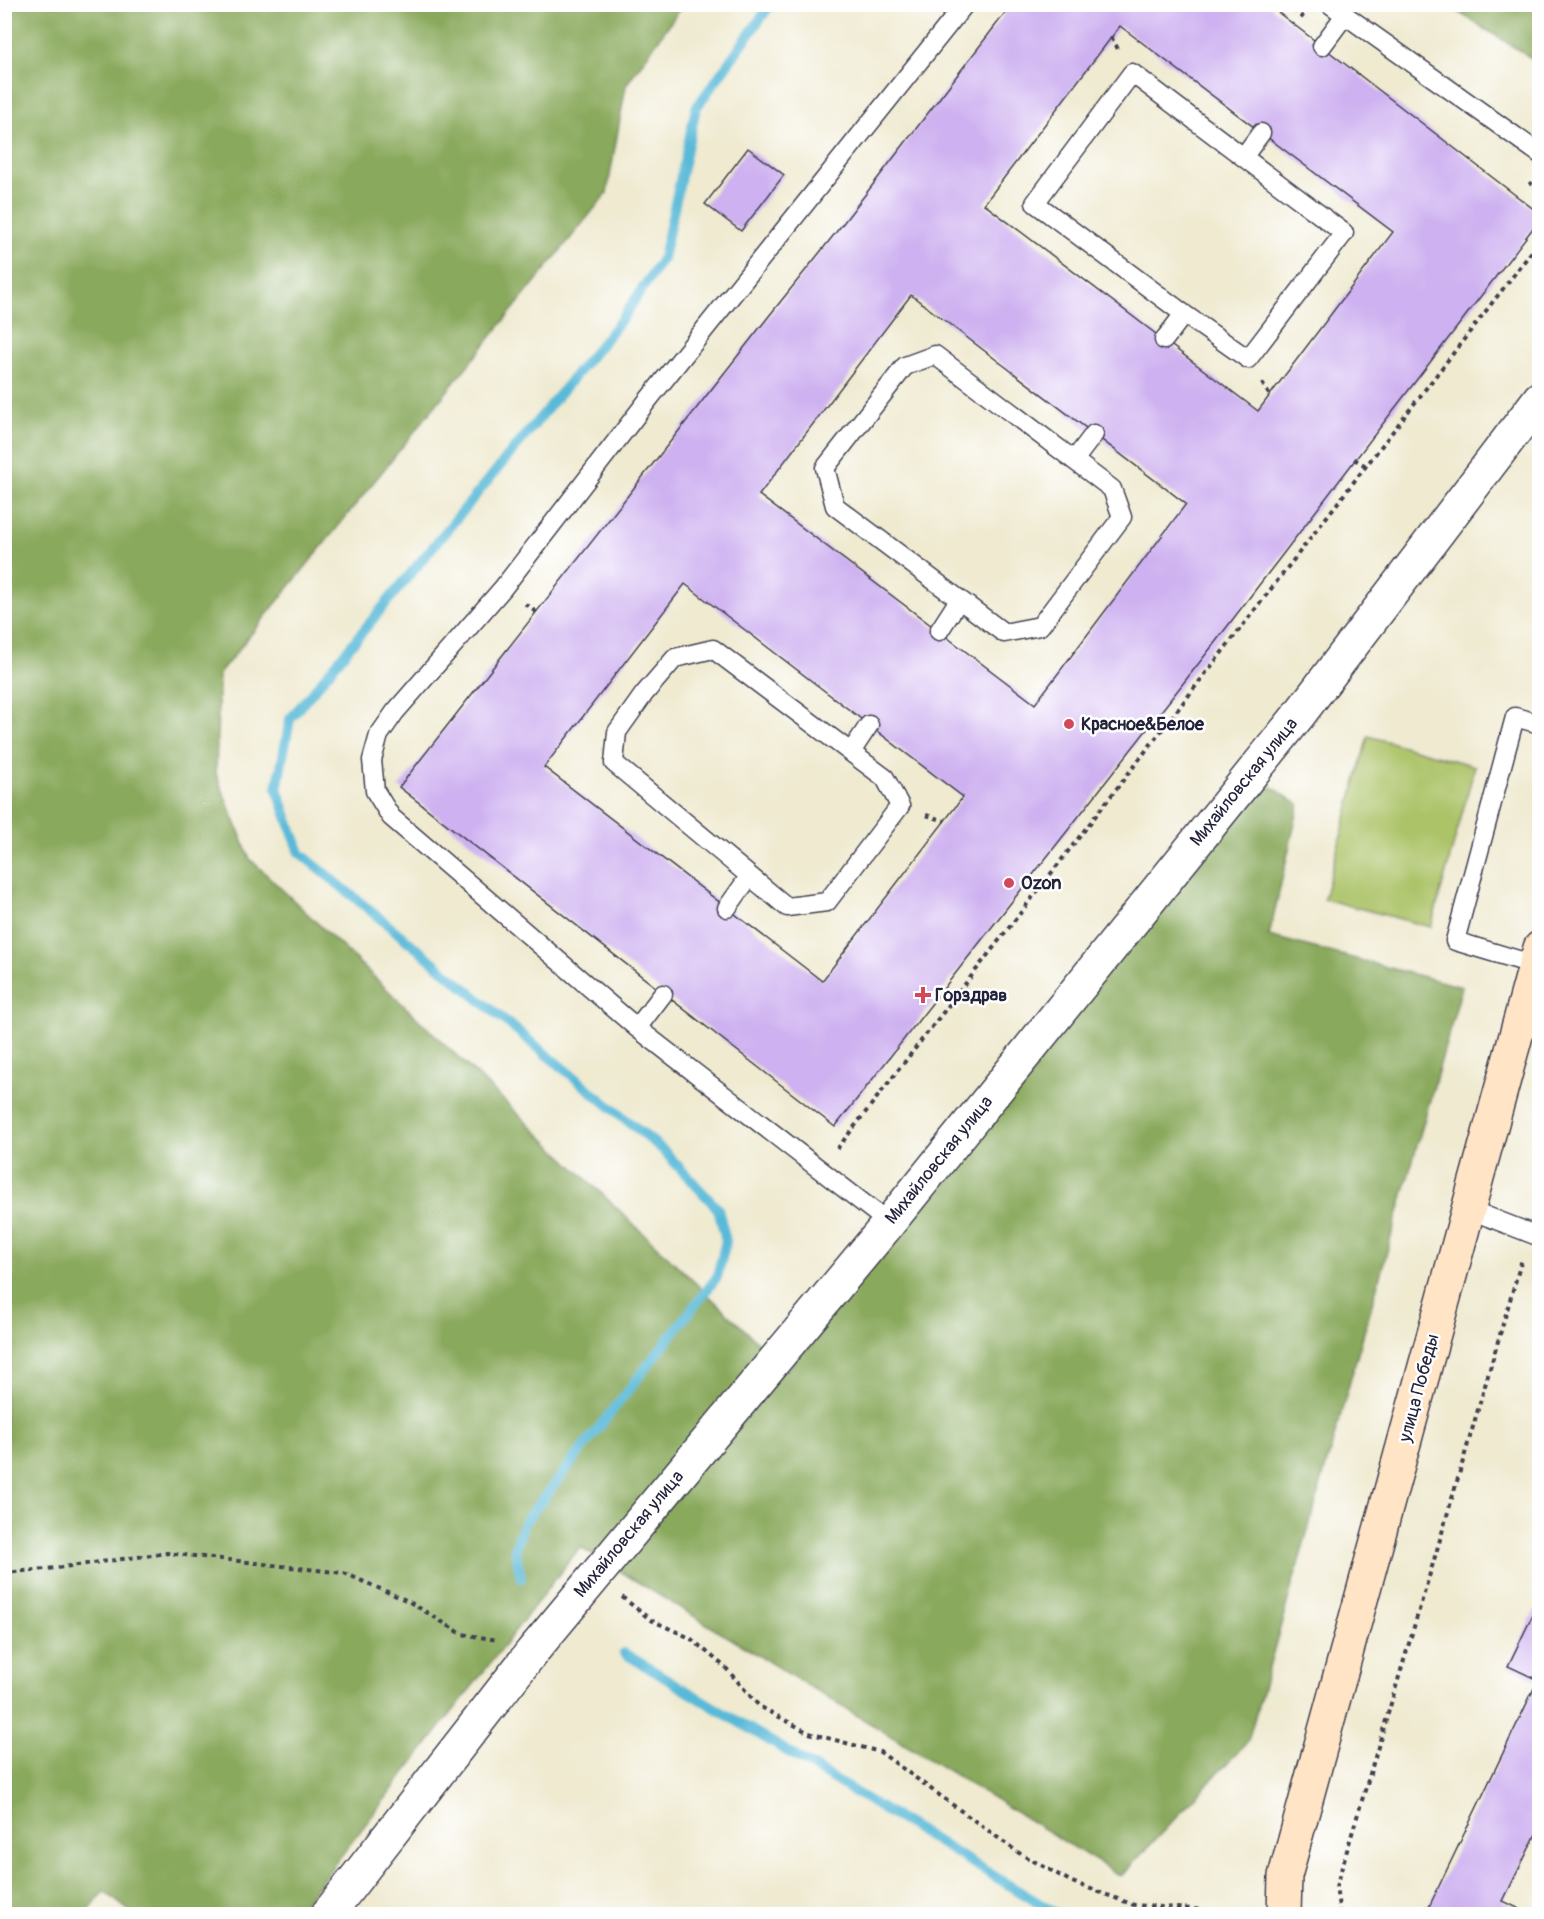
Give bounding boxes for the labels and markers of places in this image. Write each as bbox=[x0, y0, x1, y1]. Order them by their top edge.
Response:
place label: Красное&Белое bbox=[1081, 713, 1205, 736]
marker: Красное&Белое bbox=[1062, 717, 1076, 731]
place label: Ozon bbox=[1021, 872, 1061, 895]
marker: Ozon bbox=[1002, 876, 1016, 890]
place label: Горздрав bbox=[935, 984, 1007, 1007]
marker: Горздрав bbox=[916, 988, 930, 1002]

